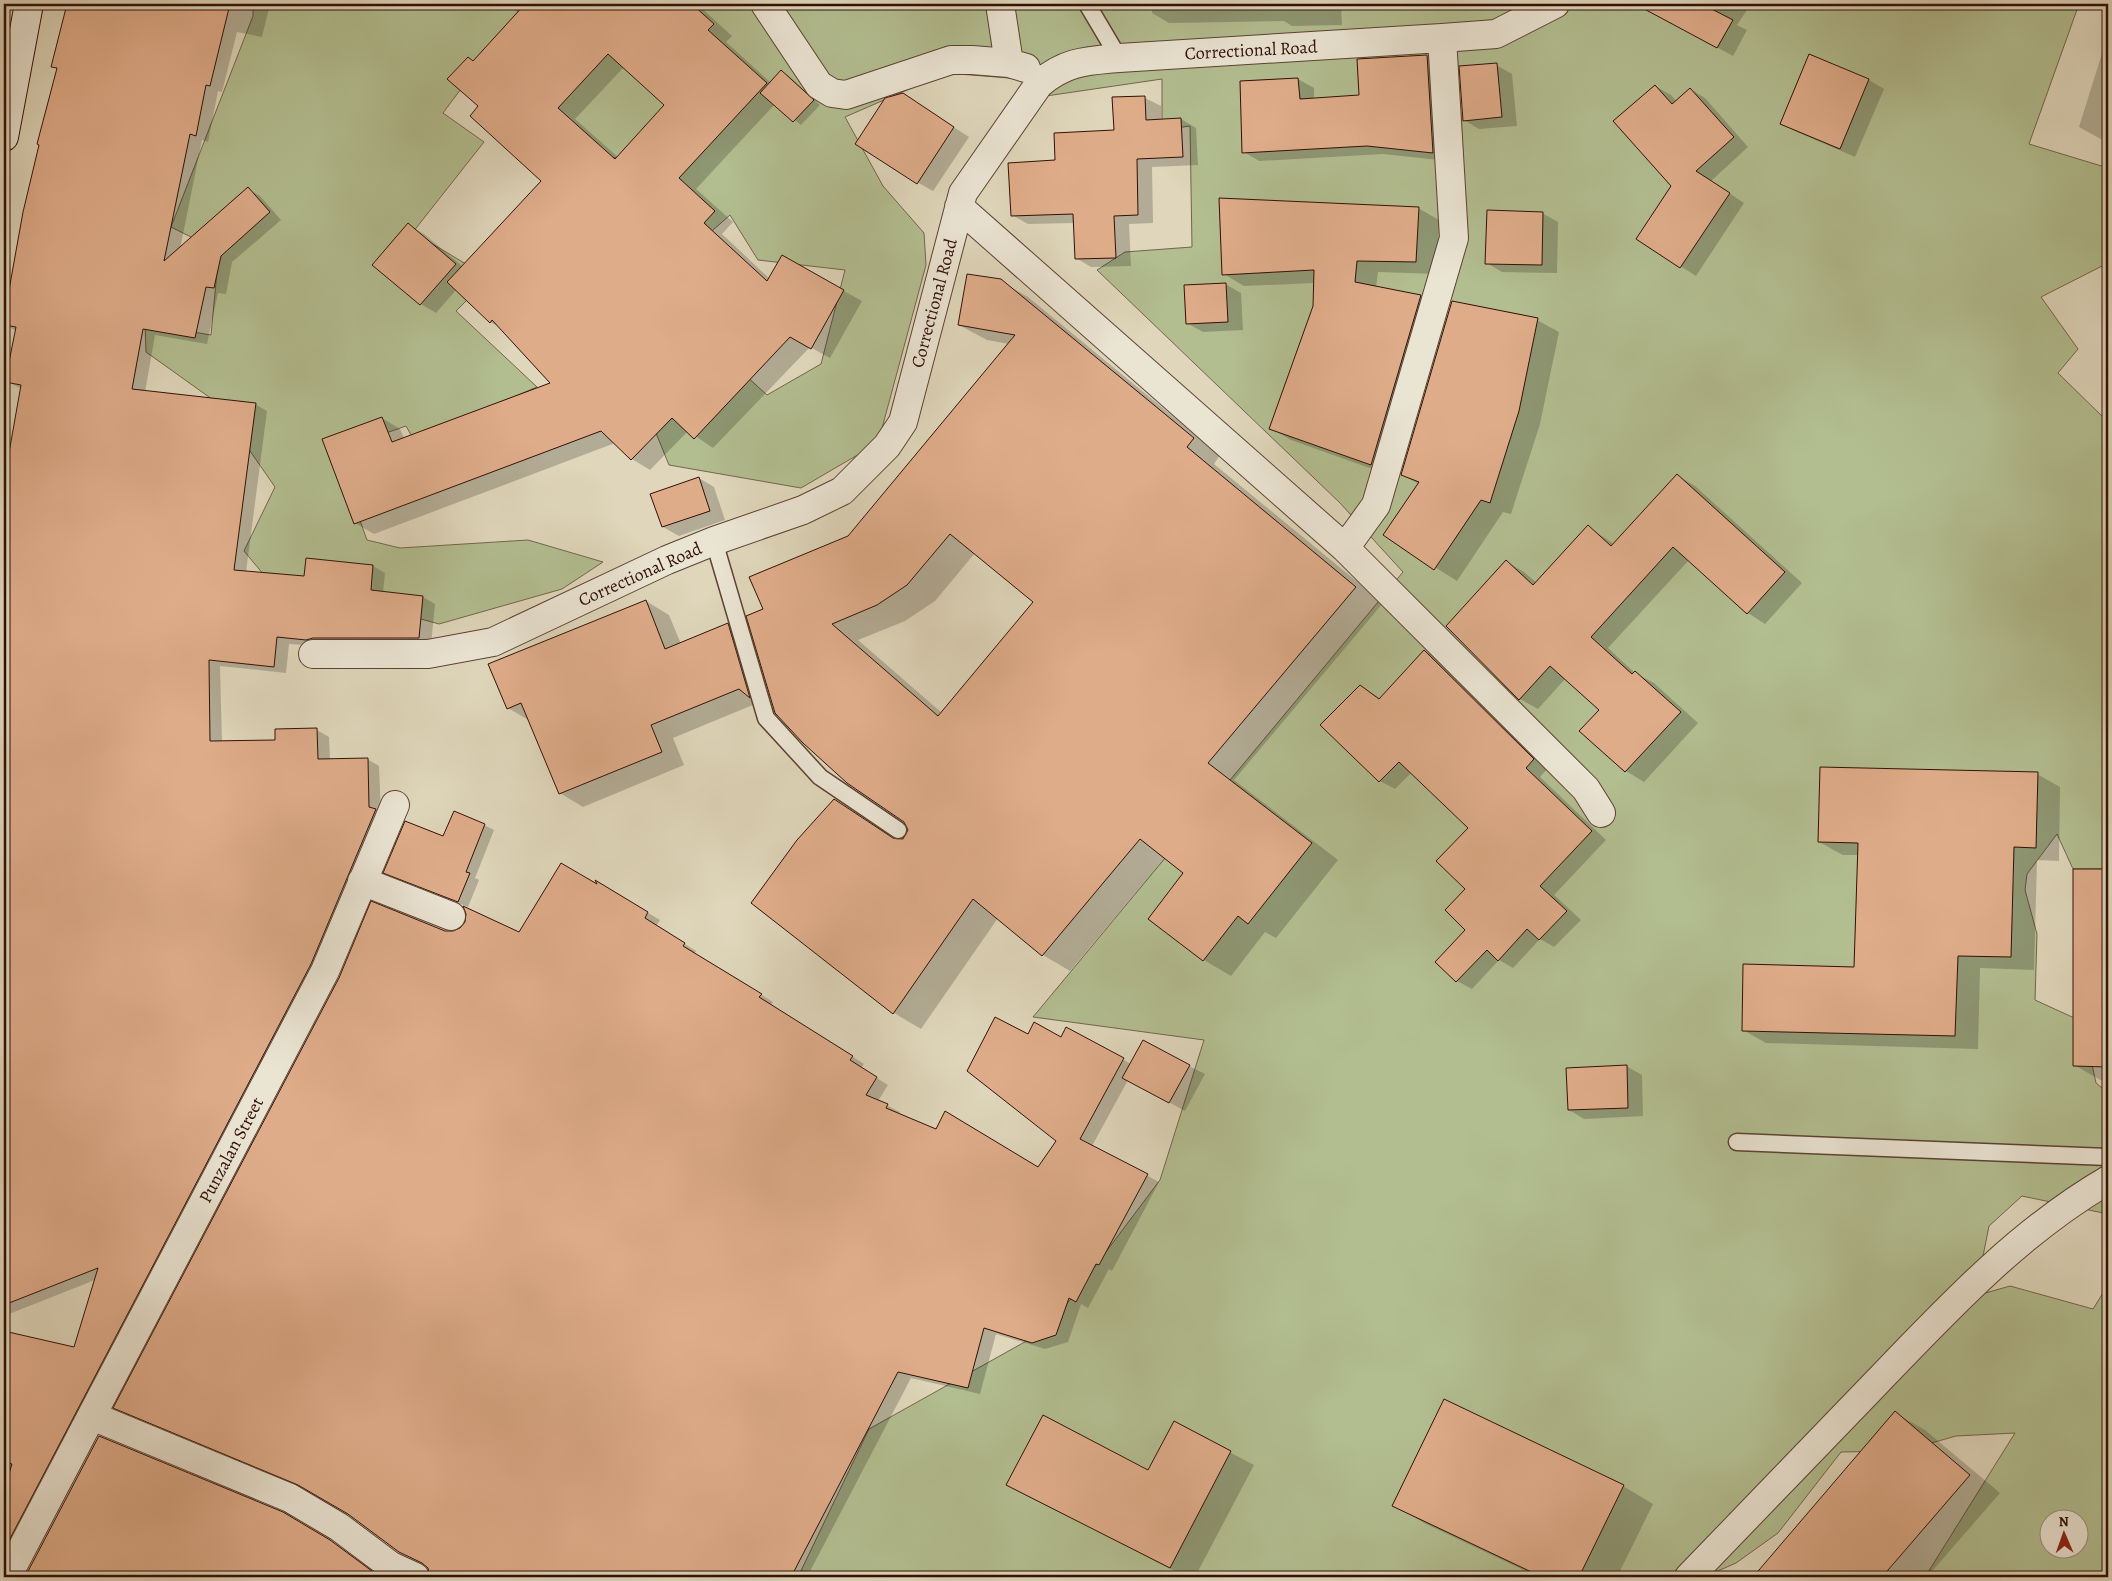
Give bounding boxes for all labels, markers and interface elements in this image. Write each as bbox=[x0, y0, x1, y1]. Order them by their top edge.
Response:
street label: Correctional Road bbox=[1184, 35, 1318, 65]
street label: Correctional Road bbox=[905, 235, 963, 370]
street label: Correctional Road bbox=[574, 536, 706, 612]
street label: Punzalan Street bbox=[193, 1093, 269, 1207]
north arrow bbox=[2040, 1508, 2090, 1558]
text: N bbox=[2058, 1512, 2069, 1531]

